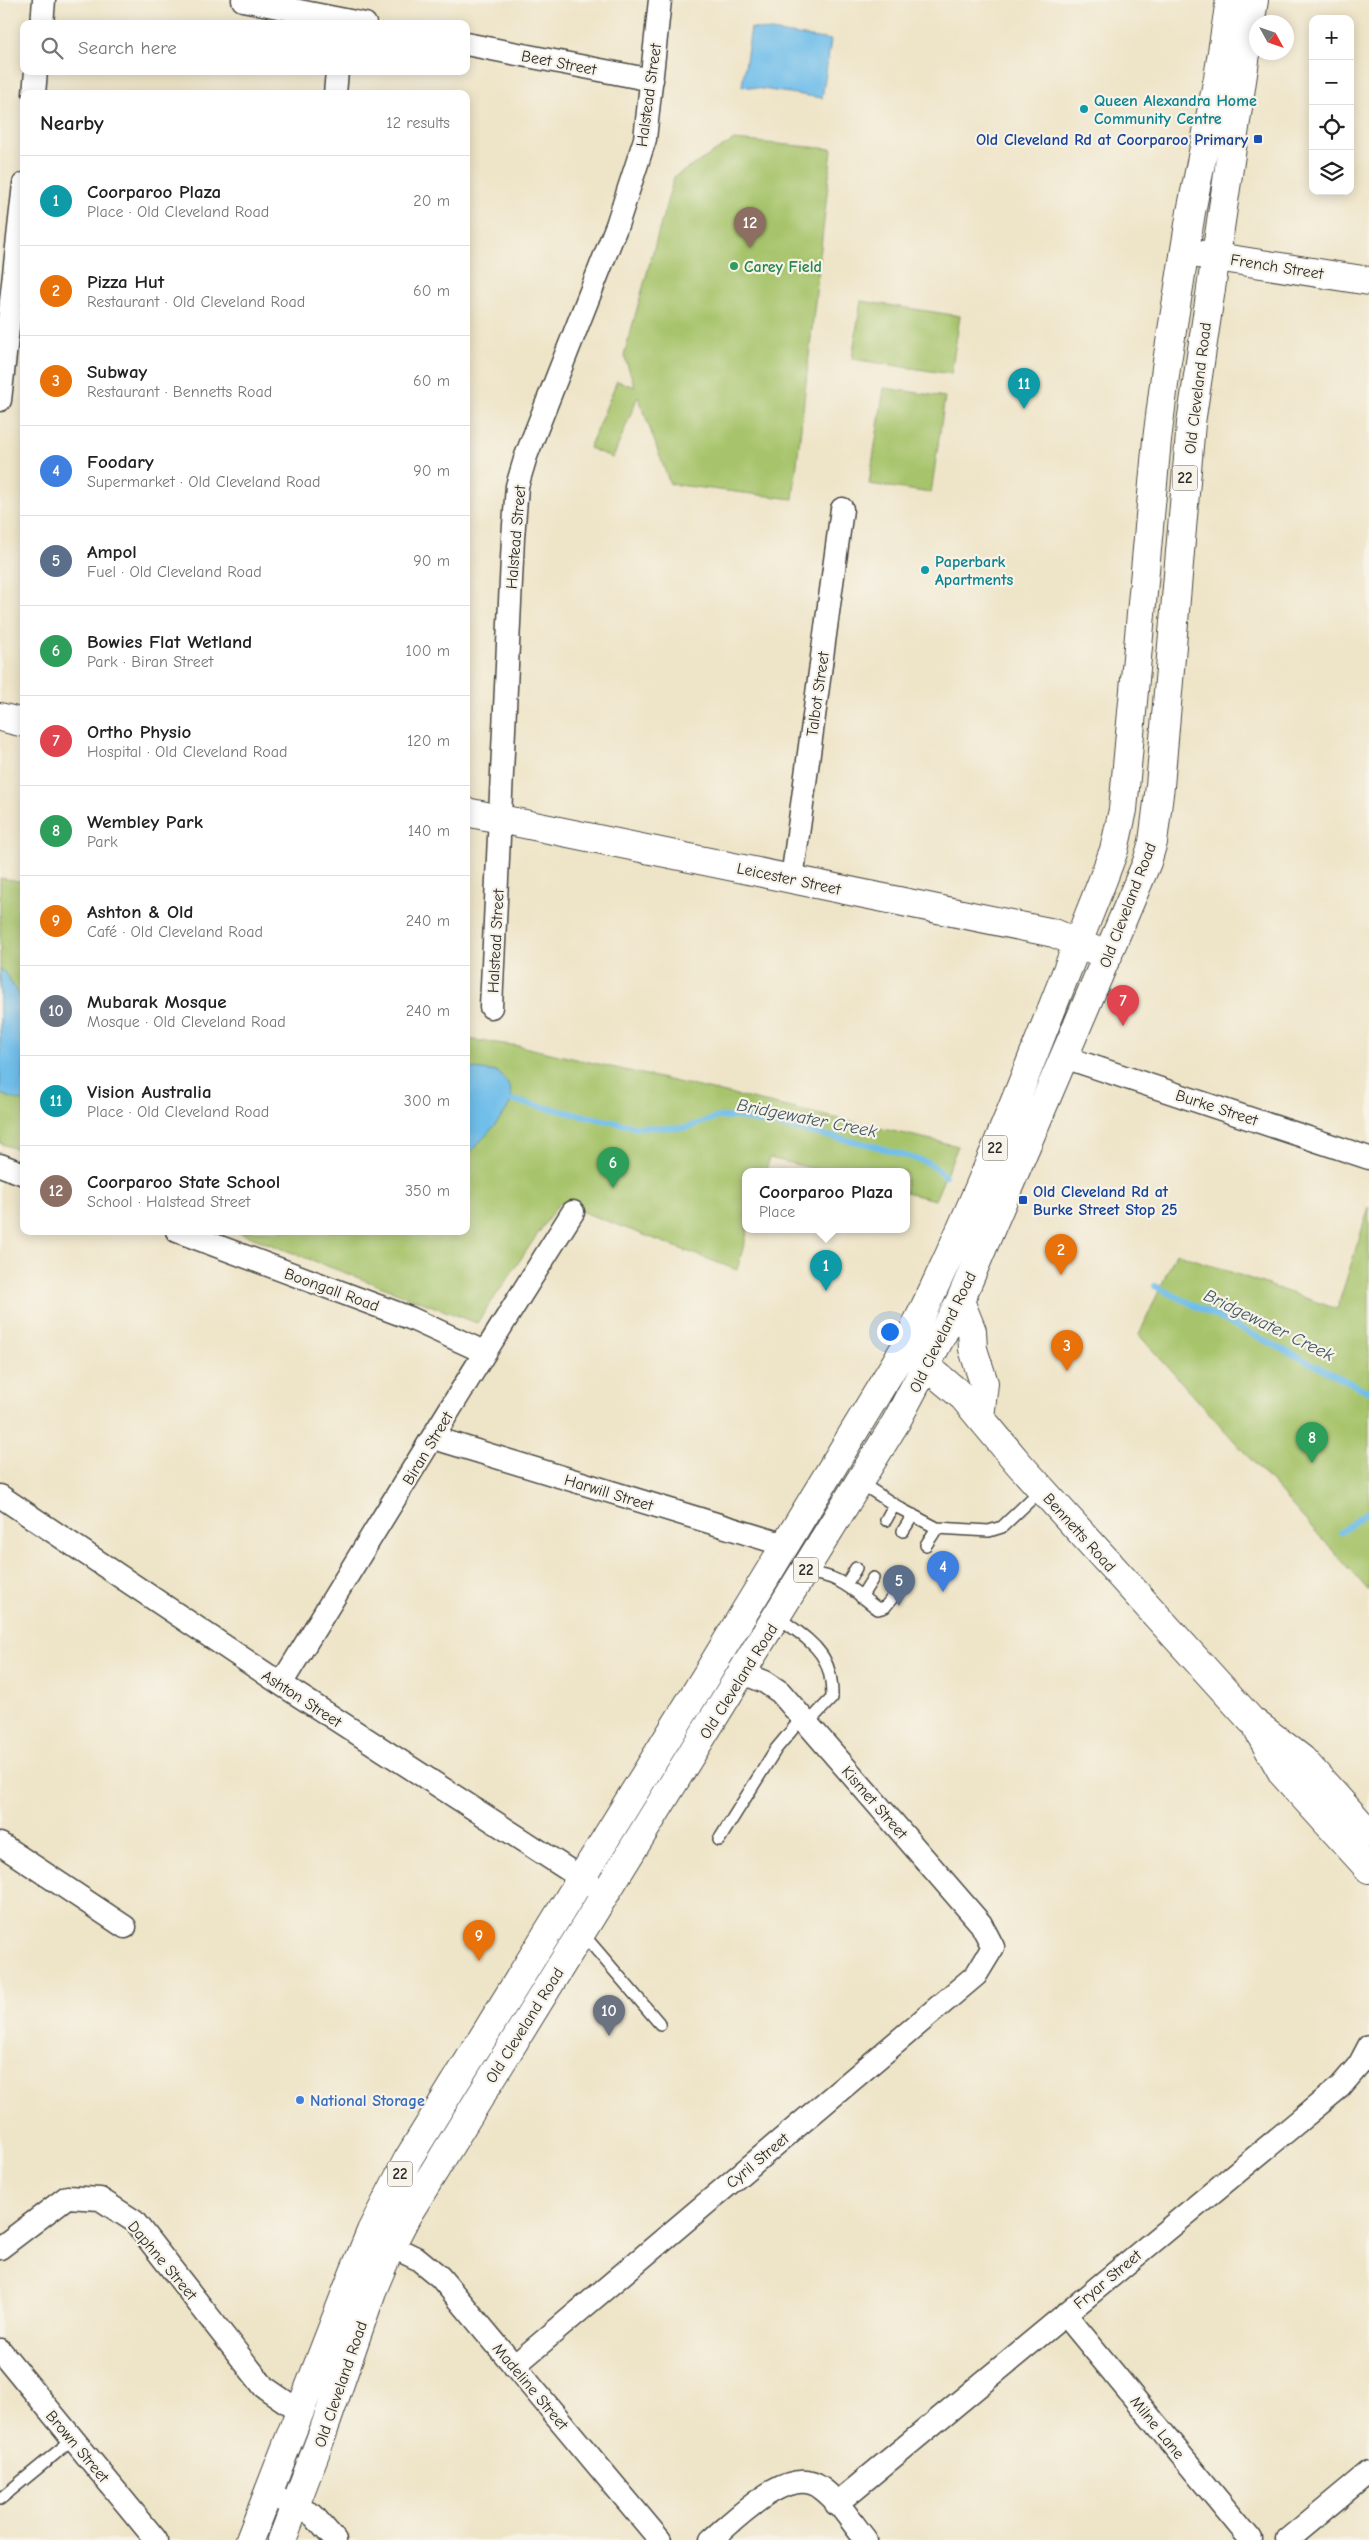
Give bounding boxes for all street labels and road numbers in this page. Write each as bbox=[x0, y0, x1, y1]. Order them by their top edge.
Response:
street label: Halstead Street bbox=[633, 42, 665, 148]
street label: Beet Street bbox=[520, 47, 598, 79]
street label: French Street bbox=[1229, 251, 1325, 283]
street label: Old Cleveland Road bbox=[1181, 321, 1215, 455]
road number: 22 bbox=[1172, 466, 1198, 490]
street label: Halstead Street bbox=[502, 484, 530, 590]
street label: Talbot Street bbox=[803, 650, 833, 738]
street label: Old Cleveland Road bbox=[1096, 840, 1160, 970]
street label: Leicester Street bbox=[735, 859, 843, 899]
street label: Halstead Street bbox=[484, 888, 508, 994]
street label: Burke Street bbox=[1173, 1086, 1260, 1130]
road number: 22 bbox=[982, 1136, 1008, 1160]
street label: Boongall Road bbox=[282, 1264, 381, 1315]
street label: Old Cleveland Road bbox=[906, 1269, 980, 1396]
street label: Biran Street bbox=[399, 1408, 457, 1488]
street label: Harwill Street bbox=[562, 1471, 656, 1515]
street label: Bennetts Road bbox=[1039, 1490, 1119, 1576]
road number: 22 bbox=[794, 1558, 818, 1582]
street label: Old Cleveland Road bbox=[696, 1621, 782, 1742]
street label: Ashton Street bbox=[258, 1666, 345, 1731]
street label: Kismet Street bbox=[838, 1763, 911, 1843]
street label: Old Cleveland Road bbox=[482, 1965, 568, 2086]
street label: Cyril Street bbox=[723, 2129, 793, 2192]
road number: 22 bbox=[388, 2162, 412, 2186]
street label: Daphne Street bbox=[124, 2217, 201, 2304]
street label: Fryar Street bbox=[1070, 2246, 1145, 2313]
street label: Old Cleveland Road bbox=[311, 2319, 371, 2450]
street label: Madeline Street bbox=[489, 2340, 572, 2434]
street label: Milne Lane bbox=[1126, 2393, 1188, 2463]
street label: Brown Street bbox=[42, 2407, 113, 2487]

